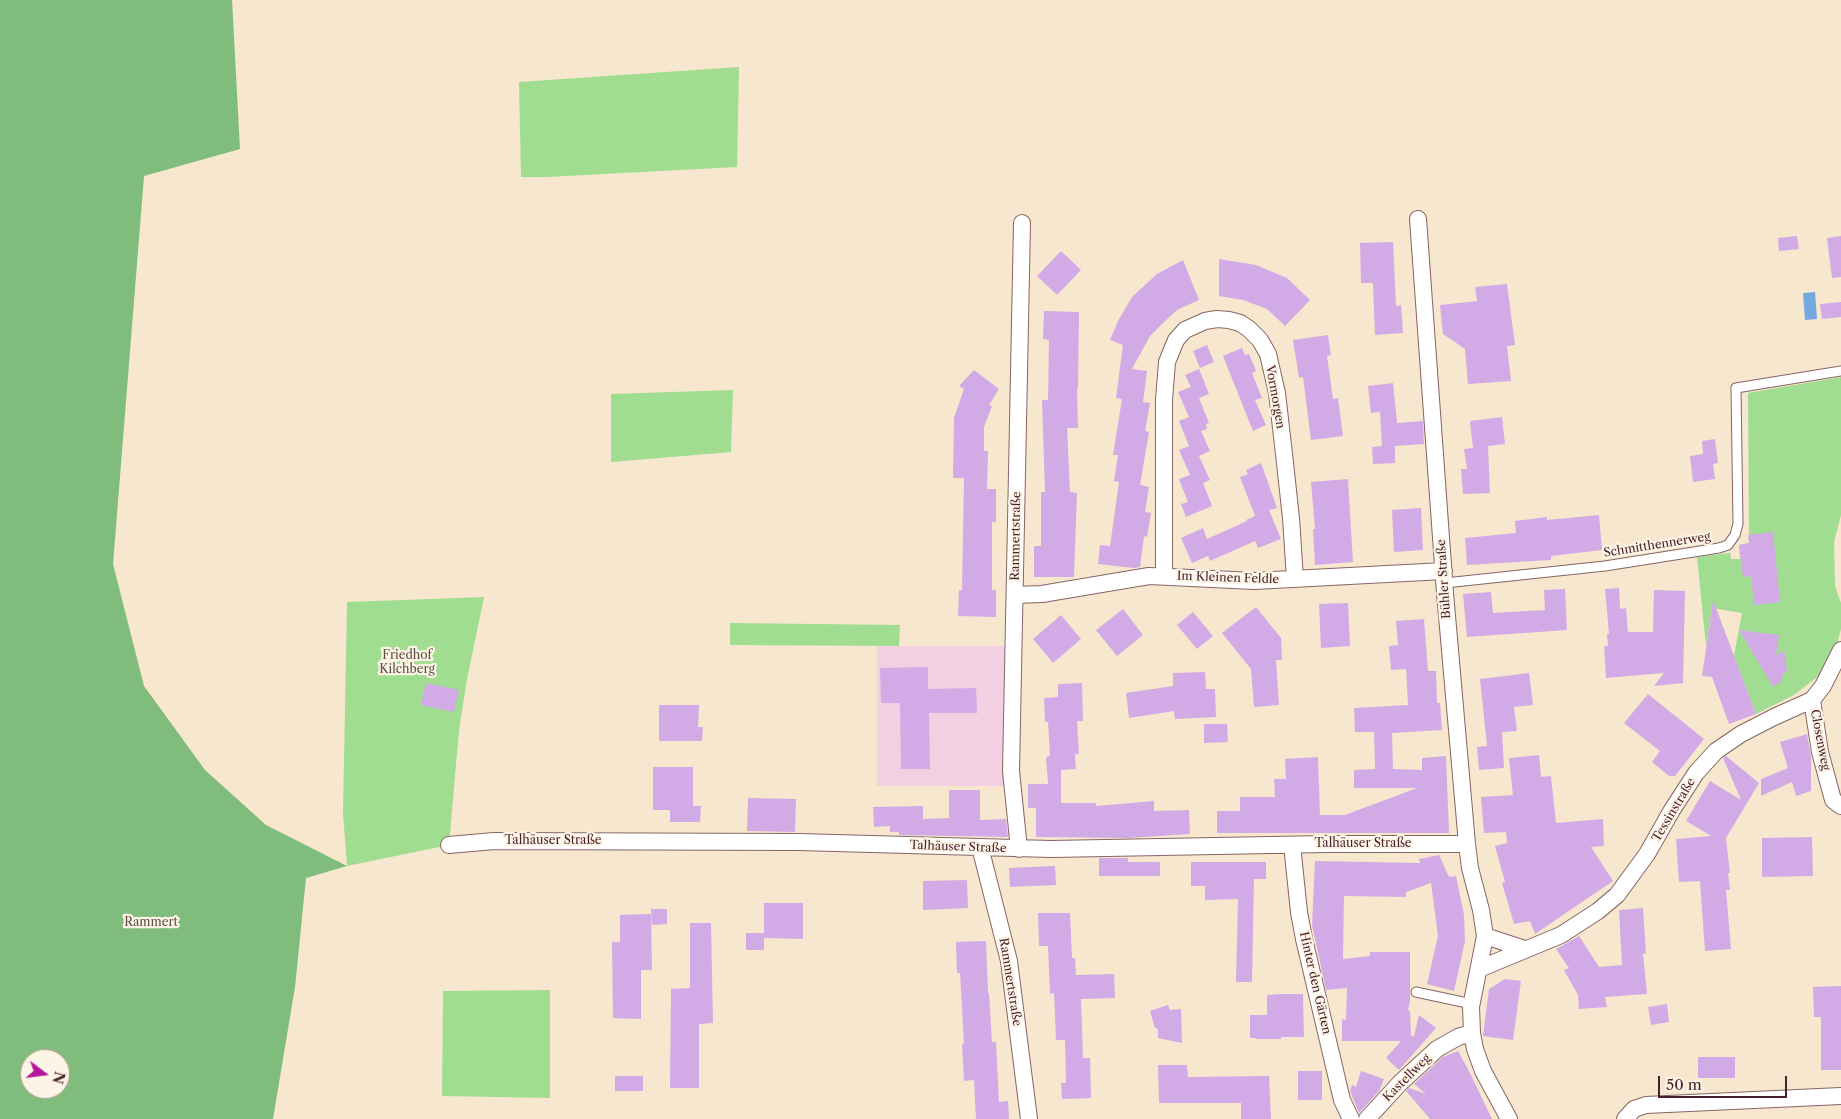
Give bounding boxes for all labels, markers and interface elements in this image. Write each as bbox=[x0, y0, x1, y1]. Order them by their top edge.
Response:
street label: Vormorgen bbox=[1262, 364, 1288, 430]
street label: Rammertstraße bbox=[1008, 491, 1024, 581]
street label: Schmitthennerweg bbox=[1603, 529, 1711, 561]
street label: Bühler Straße bbox=[1434, 539, 1454, 619]
street label: Im Kleinen Feldle bbox=[1177, 569, 1279, 587]
park label: Friedhof Kilchberg bbox=[379, 649, 435, 677]
street label: Closenweg bbox=[1807, 708, 1833, 772]
street label: Tessinstraße bbox=[1649, 775, 1699, 845]
street label: Talhäuser Straße bbox=[505, 834, 601, 848]
street label: Talhäuser Straße bbox=[1315, 837, 1411, 851]
street label: Talhäuser Straße bbox=[909, 838, 1007, 856]
park label: Rammert bbox=[124, 916, 178, 930]
street label: Hinter den Gärten bbox=[1296, 930, 1334, 1036]
street label: Rammertstraße bbox=[996, 937, 1024, 1027]
north arrow bbox=[20, 1049, 70, 1099]
street label: Kastellweg bbox=[1380, 1051, 1434, 1105]
scale bar bbox=[1661, 1066, 1790, 1098]
text: N bbox=[48, 1069, 69, 1086]
text: 50 m bbox=[1666, 1075, 1702, 1094]

